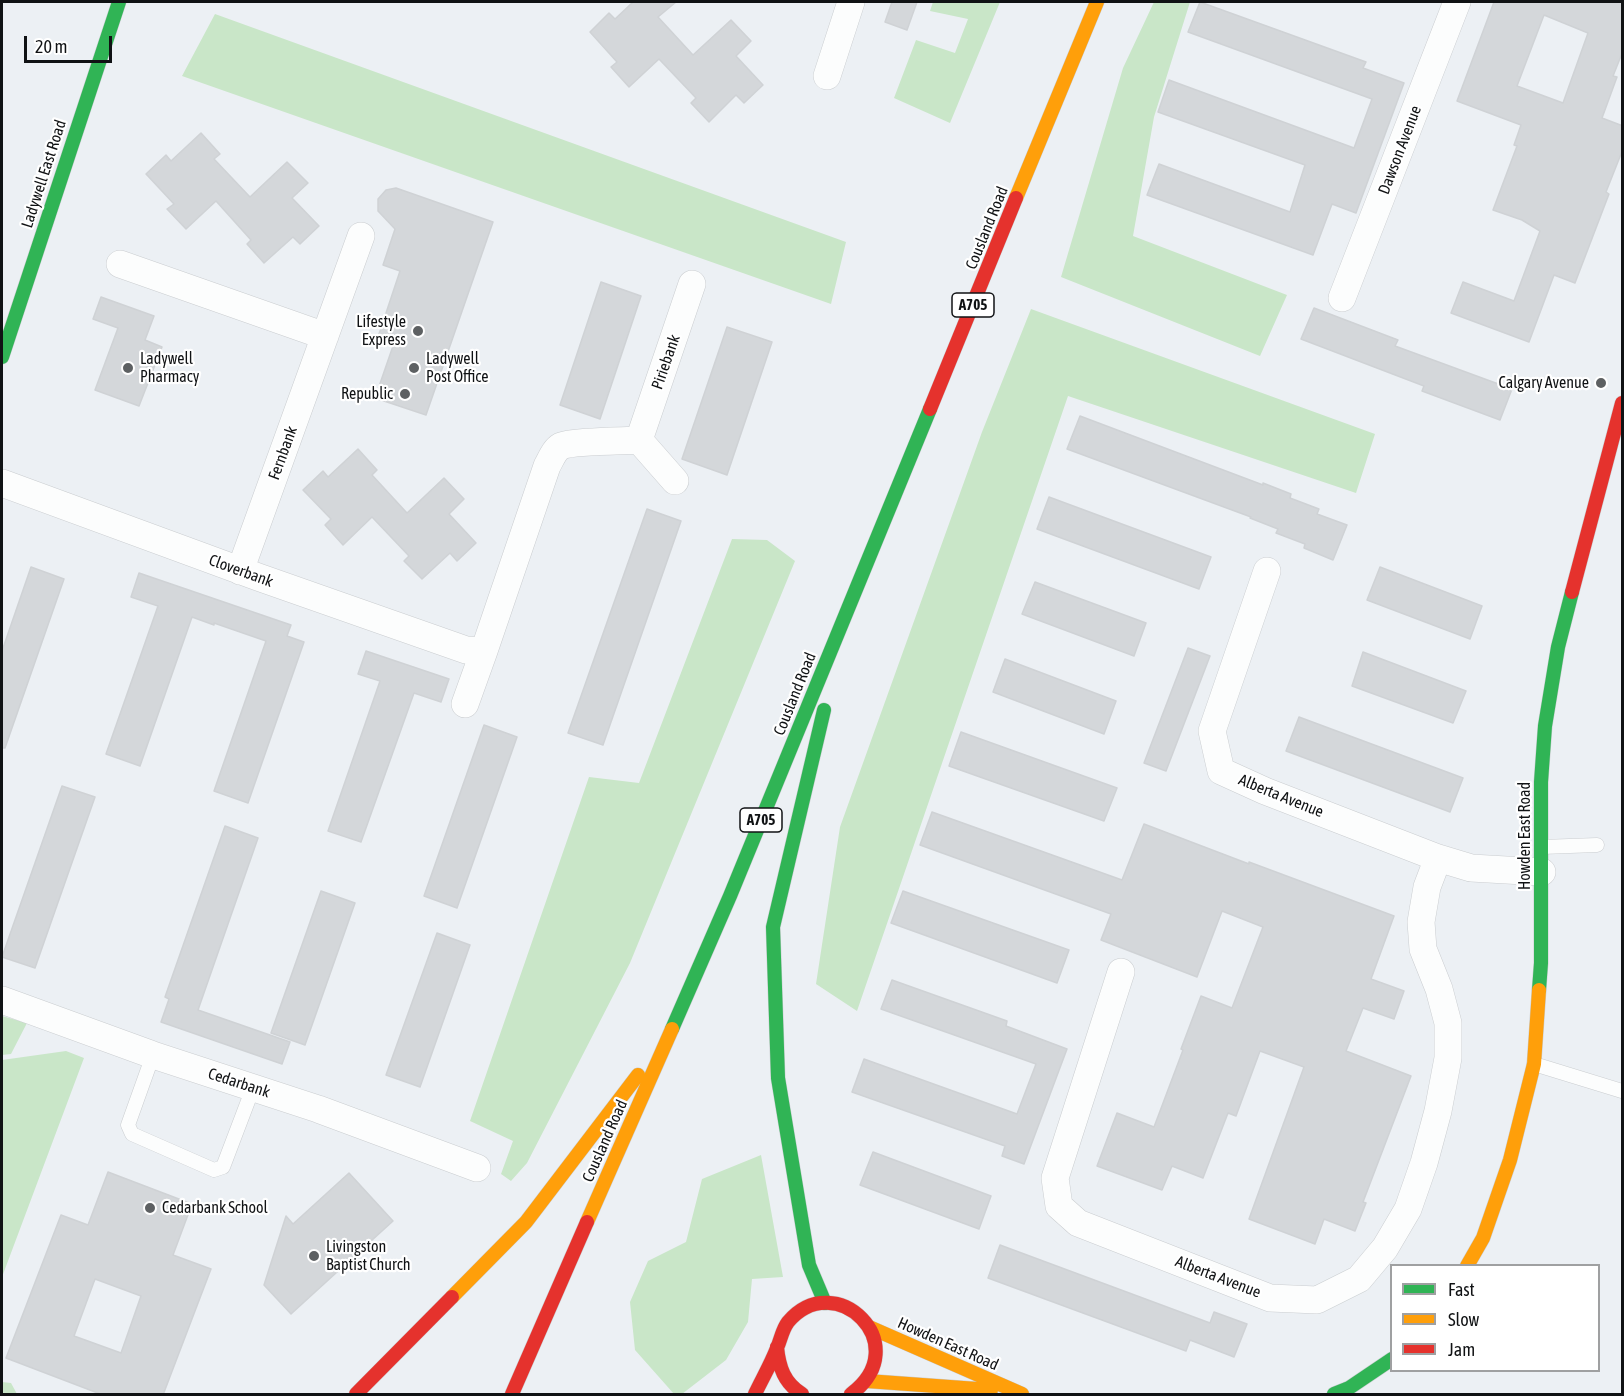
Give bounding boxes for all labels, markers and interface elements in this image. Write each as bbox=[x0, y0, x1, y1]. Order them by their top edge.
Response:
scale bar bbox=[27, 24, 116, 62]
text: 20 m bbox=[35, 36, 67, 57]
street label: Dawson Avenue bbox=[1374, 103, 1426, 197]
street label: Ladywell East Road bbox=[18, 118, 70, 230]
street label: Cousland Road bbox=[962, 184, 1012, 272]
road number: A705 bbox=[952, 293, 994, 317]
place label: Lifestyle Express bbox=[356, 312, 406, 350]
marker: Lifestyle Express bbox=[411, 324, 425, 338]
street label: Piriebank bbox=[648, 332, 684, 392]
place label: Ladywell Pharmacy bbox=[140, 349, 199, 387]
place label: Ladywell Post Office bbox=[426, 349, 489, 387]
marker: Ladywell Pharmacy bbox=[121, 361, 135, 375]
marker: Ladywell Post Office bbox=[407, 361, 421, 375]
place label: Calgary Avenue bbox=[1499, 373, 1589, 393]
marker: Calgary Avenue bbox=[1594, 376, 1608, 390]
place label: Republic bbox=[341, 384, 393, 404]
marker: Republic bbox=[398, 387, 412, 401]
street label: Fernbank bbox=[264, 424, 302, 482]
street label: Cloverbank bbox=[206, 551, 276, 591]
street label: Cousland Road bbox=[770, 650, 820, 738]
street label: Alberta Avenue bbox=[1236, 770, 1326, 822]
street label: Howden East Road bbox=[1515, 782, 1535, 890]
road number: A705 bbox=[740, 808, 782, 832]
street label: Cedarbank bbox=[206, 1064, 272, 1102]
street label: Cousland Road bbox=[578, 1097, 632, 1185]
place label: Cedarbank School bbox=[162, 1198, 268, 1218]
marker: Cedarbank School bbox=[143, 1201, 157, 1215]
place label: Livingston Baptist Church bbox=[326, 1237, 410, 1275]
marker: Livingston Baptist Church bbox=[307, 1249, 321, 1263]
street label: Alberta Avenue bbox=[1173, 1252, 1263, 1302]
legend bbox=[1390, 1264, 1600, 1372]
text: Fast bbox=[1448, 1279, 1475, 1300]
text: Slow bbox=[1448, 1309, 1479, 1330]
street label: Howden East Road bbox=[895, 1313, 1001, 1375]
text: Jam bbox=[1448, 1339, 1475, 1360]

